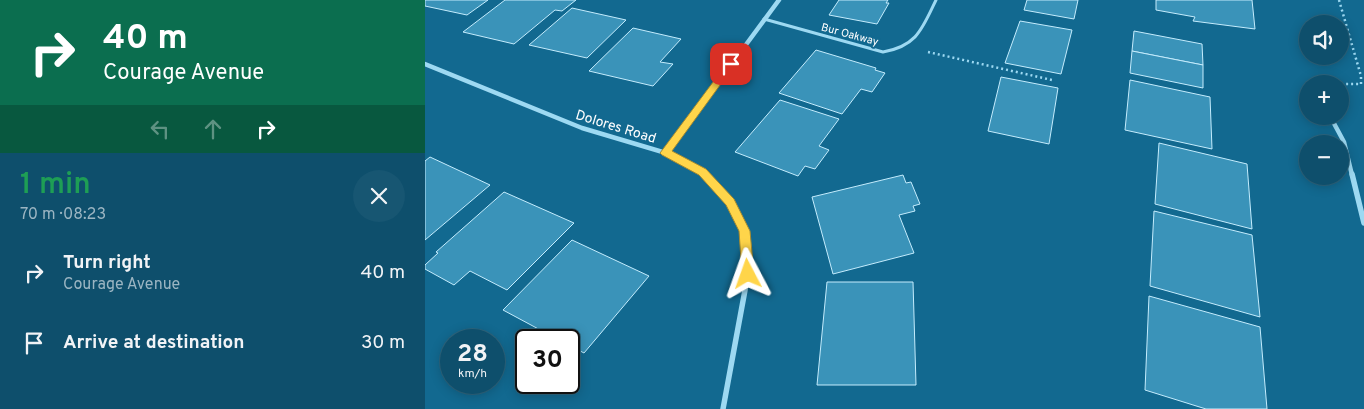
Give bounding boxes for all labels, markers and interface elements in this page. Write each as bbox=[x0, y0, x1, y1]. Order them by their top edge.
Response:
map controls bbox=[1299, 15, 1349, 185]
button: sound bbox=[1299, 15, 1349, 65]
text: 40 m bbox=[103, 17, 188, 61]
icon: right bbox=[20, 20, 85, 85]
street label: Bur Oakway bbox=[819, 21, 880, 49]
pin bbox=[710, 43, 752, 85]
icon: arrive bbox=[717, 50, 745, 78]
text: Courage Avenue bbox=[103, 60, 264, 87]
button: + bbox=[1299, 75, 1349, 125]
street label: Dolores Road bbox=[573, 107, 658, 148]
icon: left bbox=[146, 115, 174, 143]
icon: ahead bbox=[199, 115, 227, 143]
icon: right bbox=[252, 115, 280, 143]
button: − bbox=[1299, 135, 1349, 185]
text: 1 min bbox=[20, 167, 91, 204]
button: close bbox=[353, 170, 405, 222]
text: 70 m · 08:23 bbox=[20, 205, 106, 225]
position arrow bbox=[721, 247, 773, 299]
text: Turn right bbox=[63, 251, 151, 275]
icon: right bbox=[20, 259, 48, 287]
text: 40 m bbox=[360, 261, 405, 285]
text: Courage Avenue bbox=[63, 275, 180, 295]
icon: arrive bbox=[20, 329, 48, 357]
speed limit sign: 30 bbox=[515, 329, 580, 394]
text: Arrive at destination bbox=[63, 331, 244, 355]
text: 30 m bbox=[361, 331, 405, 355]
text: 28 bbox=[457, 339, 488, 371]
text: km/h bbox=[458, 366, 487, 382]

